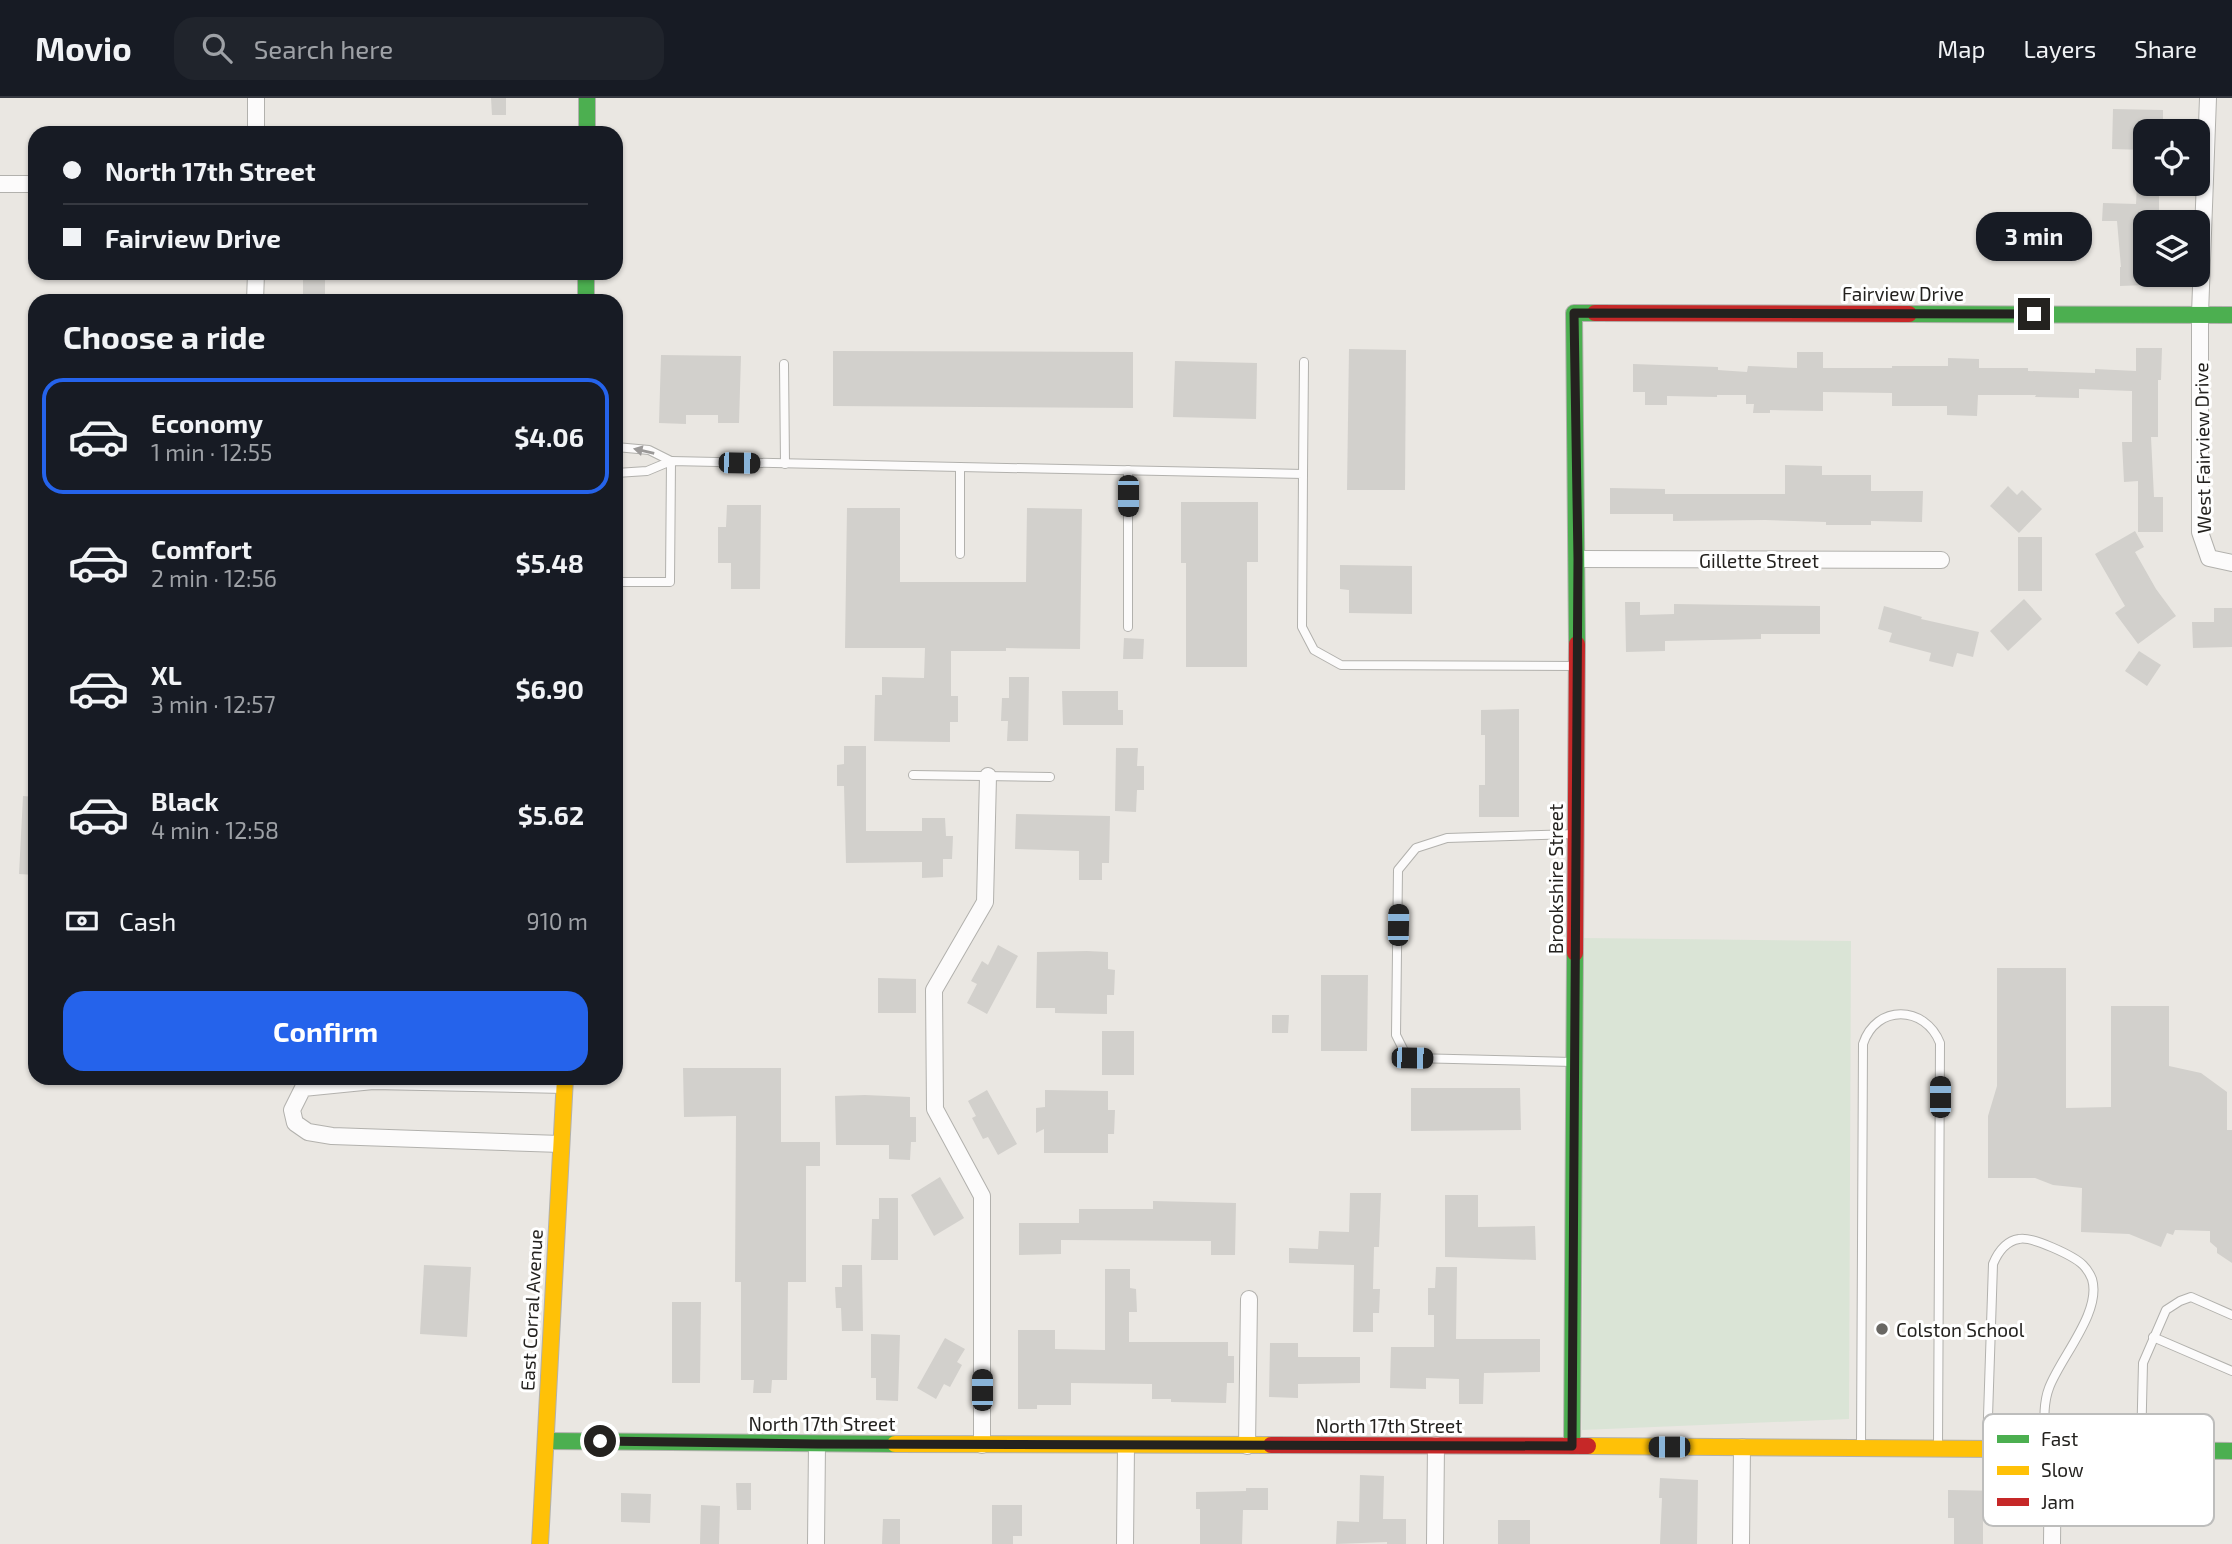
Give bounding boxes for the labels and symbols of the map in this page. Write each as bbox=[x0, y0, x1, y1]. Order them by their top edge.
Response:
callout: 3 min bbox=[1976, 212, 2092, 262]
street label: Fairview Drive bbox=[1842, 282, 1964, 305]
route end bbox=[2018, 298, 2050, 330]
street label: West Fairview Drive bbox=[2189, 362, 2215, 534]
one-way arrow bbox=[633, 445, 655, 456]
car bbox=[718, 452, 761, 474]
car bbox=[1118, 475, 1139, 517]
street label: Gillette Street bbox=[1699, 549, 1819, 572]
street label: Brookshire Street bbox=[1544, 804, 1567, 954]
car bbox=[1388, 904, 1409, 946]
car bbox=[1391, 1047, 1434, 1069]
car bbox=[1930, 1076, 1951, 1118]
street label: East Corral Avenue bbox=[515, 1228, 547, 1392]
place label: Colston School bbox=[1896, 1318, 2025, 1341]
marker: Colston School bbox=[1874, 1321, 1890, 1337]
car bbox=[972, 1369, 993, 1411]
street label: North 17th Street bbox=[749, 1412, 895, 1435]
street label: North 17th Street bbox=[1316, 1414, 1462, 1437]
legend bbox=[1983, 1414, 2214, 1526]
route start bbox=[584, 1425, 616, 1457]
text: Fast bbox=[2041, 1427, 2078, 1450]
car bbox=[1649, 1437, 1691, 1458]
text: Slow bbox=[2041, 1458, 2084, 1481]
text: Jam bbox=[2041, 1490, 2075, 1513]

